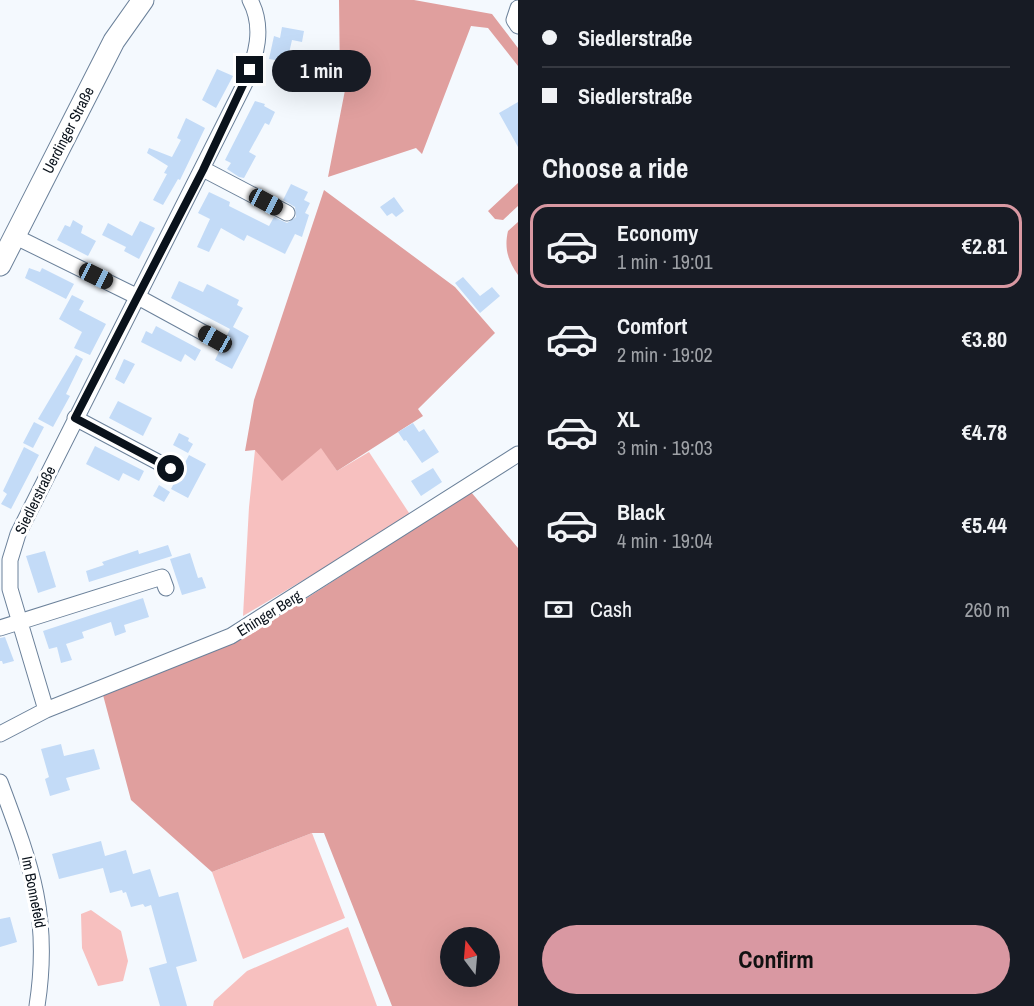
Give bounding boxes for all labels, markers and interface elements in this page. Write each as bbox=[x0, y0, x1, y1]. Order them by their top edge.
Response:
text: Siedlerstraße bbox=[578, 23, 692, 53]
callout: 1 min bbox=[271, 49, 370, 91]
route end bbox=[236, 56, 263, 83]
text: 1 min bbox=[300, 57, 343, 84]
text: Siedlerstraße bbox=[578, 81, 692, 111]
street label: Uerdinger Straße bbox=[37, 83, 99, 177]
text: Choose a ride bbox=[542, 150, 688, 186]
car bbox=[246, 186, 286, 218]
text: Economy bbox=[617, 218, 698, 248]
icon: car bbox=[545, 219, 599, 273]
text: €2.81 bbox=[962, 231, 1007, 261]
text: 1 min · 19:01 bbox=[617, 248, 713, 275]
car bbox=[76, 260, 116, 292]
text: Comfort bbox=[617, 311, 687, 341]
icon: car bbox=[545, 312, 599, 366]
car bbox=[195, 322, 235, 356]
text: €3.80 bbox=[962, 324, 1007, 354]
text: 2 min · 19:02 bbox=[617, 341, 713, 368]
text: XL bbox=[617, 404, 640, 434]
icon: car bbox=[545, 405, 599, 459]
text: €4.78 bbox=[962, 417, 1007, 447]
text: 3 min · 19:03 bbox=[617, 434, 713, 461]
route start bbox=[157, 455, 184, 482]
street label: Siedlerstraße bbox=[9, 462, 61, 538]
text: Black bbox=[617, 497, 665, 527]
icon: car bbox=[545, 498, 599, 552]
text: €5.44 bbox=[962, 510, 1007, 540]
text: 4 min · 19:04 bbox=[617, 527, 713, 554]
street label: Ehinger Berg bbox=[233, 585, 305, 641]
icon: cash bbox=[542, 593, 575, 626]
text: Cash bbox=[590, 594, 632, 624]
text: 260 m bbox=[964, 596, 1010, 623]
street label: Im Bonnefeld bbox=[17, 854, 51, 930]
button: Confirm bbox=[542, 925, 1010, 994]
north arrow bbox=[440, 927, 500, 987]
map controls bbox=[440, 927, 500, 987]

